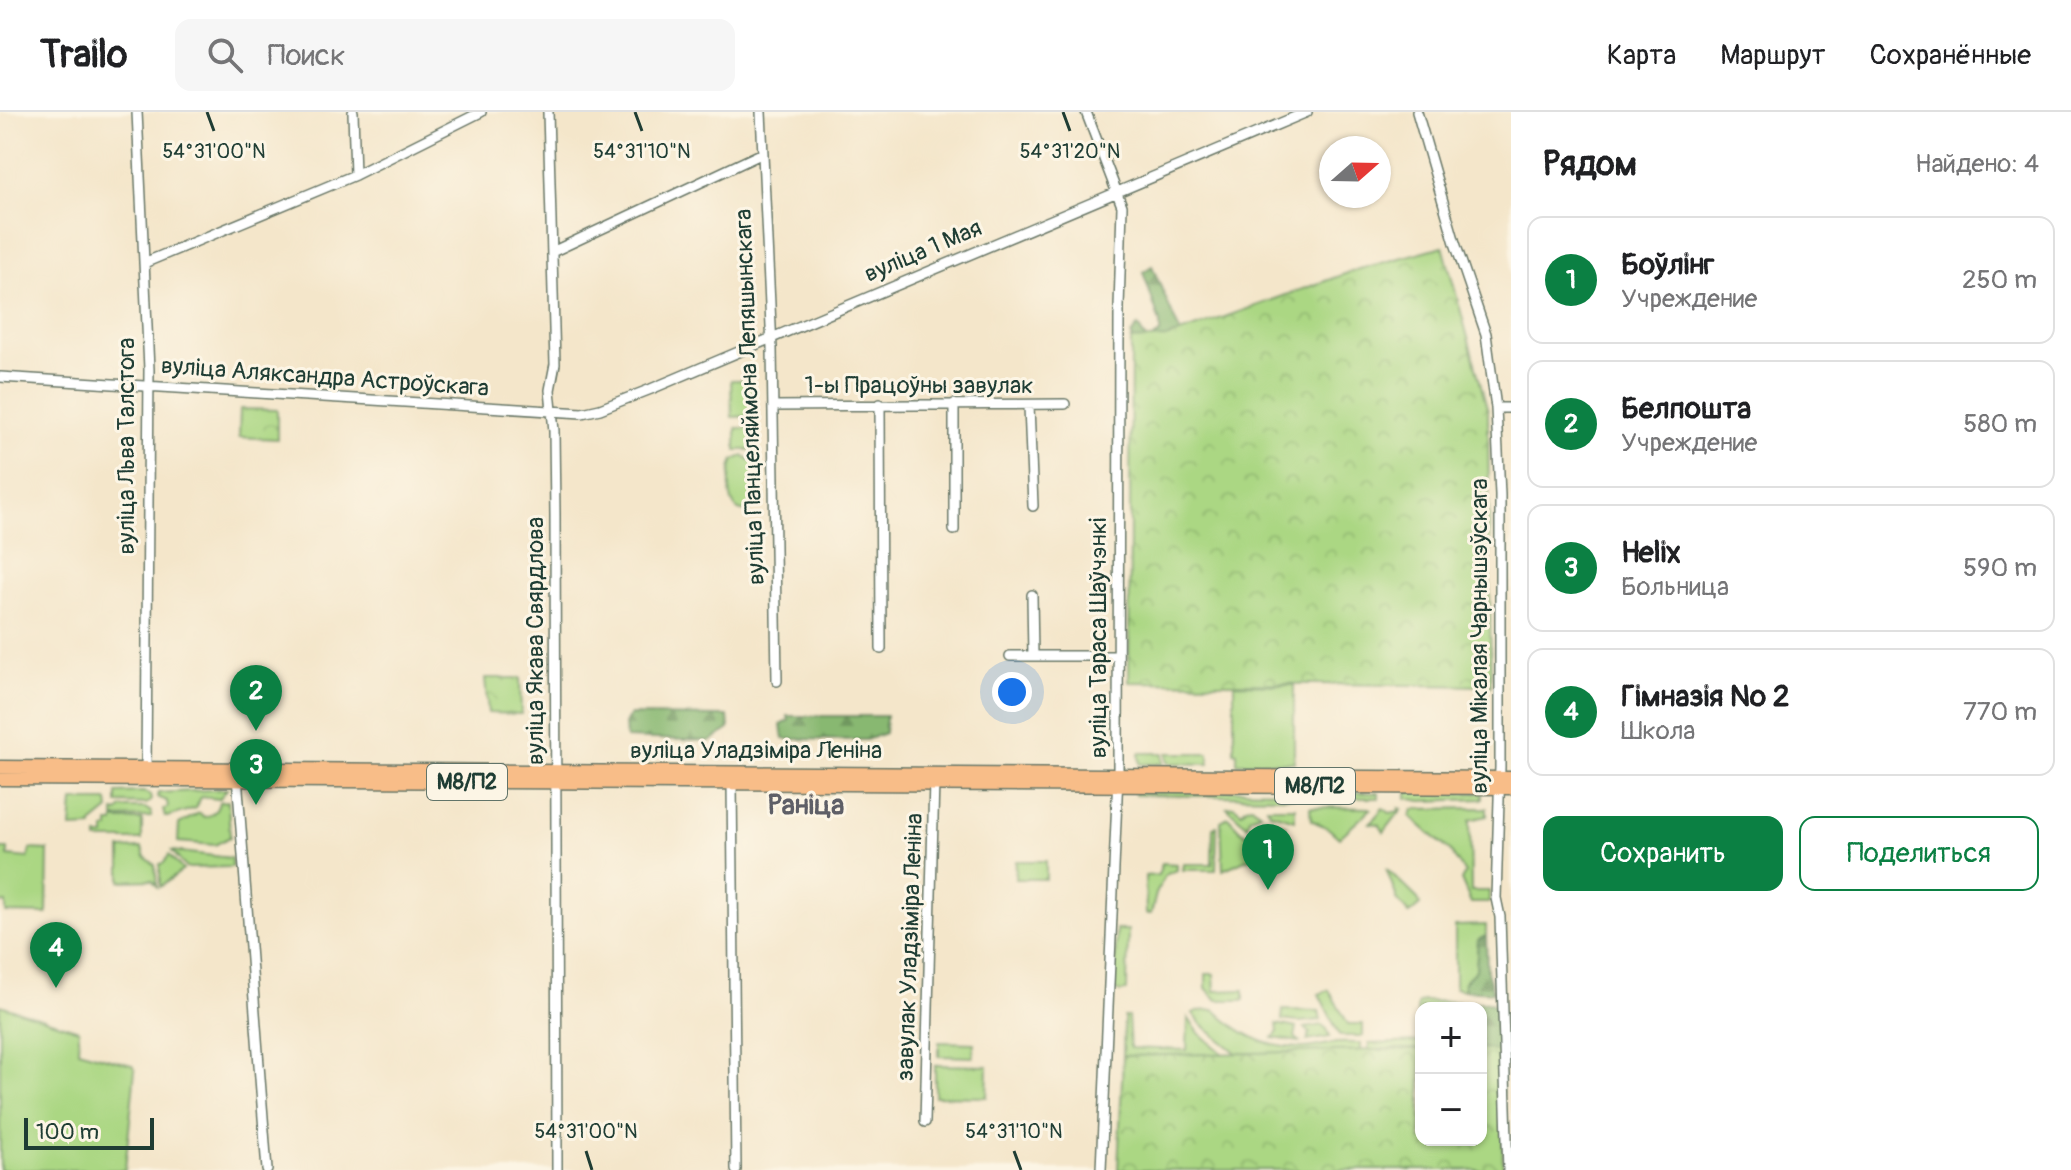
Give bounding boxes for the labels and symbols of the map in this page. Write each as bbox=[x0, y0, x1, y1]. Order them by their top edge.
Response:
north arrow bbox=[1319, 136, 1391, 208]
text: 54°31'00"N bbox=[162, 139, 266, 164]
text: 54°31'10"N bbox=[593, 139, 691, 164]
text: 54°31'20"N bbox=[1020, 139, 1120, 164]
street label: вуліца Панцеляймона Лепяшынскага bbox=[729, 208, 771, 586]
street label: вуліца 1 Мая bbox=[860, 213, 986, 289]
street label: вуліца Льва Талстога bbox=[112, 337, 141, 555]
street label: вуліца Аляксандра Астроўскага bbox=[160, 351, 490, 403]
street label: 1-ы Працоўны завулак bbox=[805, 371, 1033, 400]
street label: вуліца Мікалая Чарнышэўскага bbox=[1465, 478, 1494, 794]
street label: вуліца Якава Свярдлова bbox=[521, 517, 550, 765]
street label: вуліца Тараса Шаўчэнкі bbox=[1084, 518, 1113, 758]
pin: 2 bbox=[230, 665, 282, 731]
your location bbox=[992, 672, 1032, 712]
street label: вуліца Уладзіміра Леніна bbox=[630, 736, 882, 765]
pin: 3 bbox=[230, 739, 282, 805]
road number: М8/П2 bbox=[427, 764, 507, 800]
road number: М8/П2 bbox=[1275, 768, 1355, 804]
district label: Раніца bbox=[768, 788, 844, 823]
street label: завулак Уладзіміра Леніна bbox=[891, 813, 929, 1081]
pin: 1 bbox=[1242, 824, 1294, 890]
pin: 4 bbox=[30, 922, 82, 988]
scale bar bbox=[24, 1114, 154, 1150]
text: 54°31'00"N bbox=[534, 1119, 638, 1144]
text: 54°31'10"N bbox=[965, 1119, 1063, 1144]

